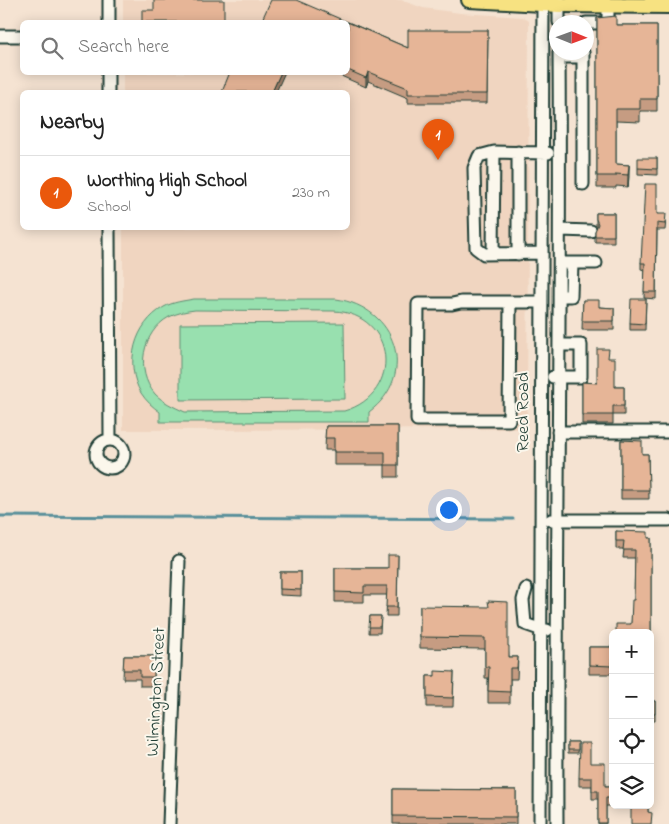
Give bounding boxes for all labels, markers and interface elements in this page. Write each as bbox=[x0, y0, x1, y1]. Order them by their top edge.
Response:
north arrow bbox=[549, 15, 594, 60]
search box bbox=[20, 20, 350, 75]
icon: search bbox=[38, 34, 66, 62]
text: Search here bbox=[78, 34, 169, 61]
text: Nearby bbox=[40, 108, 104, 138]
pin: 1 bbox=[422, 119, 454, 160]
text: Worthing High School bbox=[87, 168, 247, 195]
text: 1 bbox=[53, 181, 59, 205]
text: 230 m bbox=[292, 181, 330, 205]
text: School bbox=[87, 195, 131, 219]
street label: Reed Road bbox=[511, 372, 537, 452]
your location bbox=[436, 497, 462, 523]
street label: Wilmington Street bbox=[141, 627, 174, 757]
map controls bbox=[609, 629, 654, 809]
button: + bbox=[609, 629, 654, 674]
button: − bbox=[609, 674, 654, 719]
button: locate bbox=[609, 719, 654, 764]
button: layers bbox=[609, 764, 654, 809]

